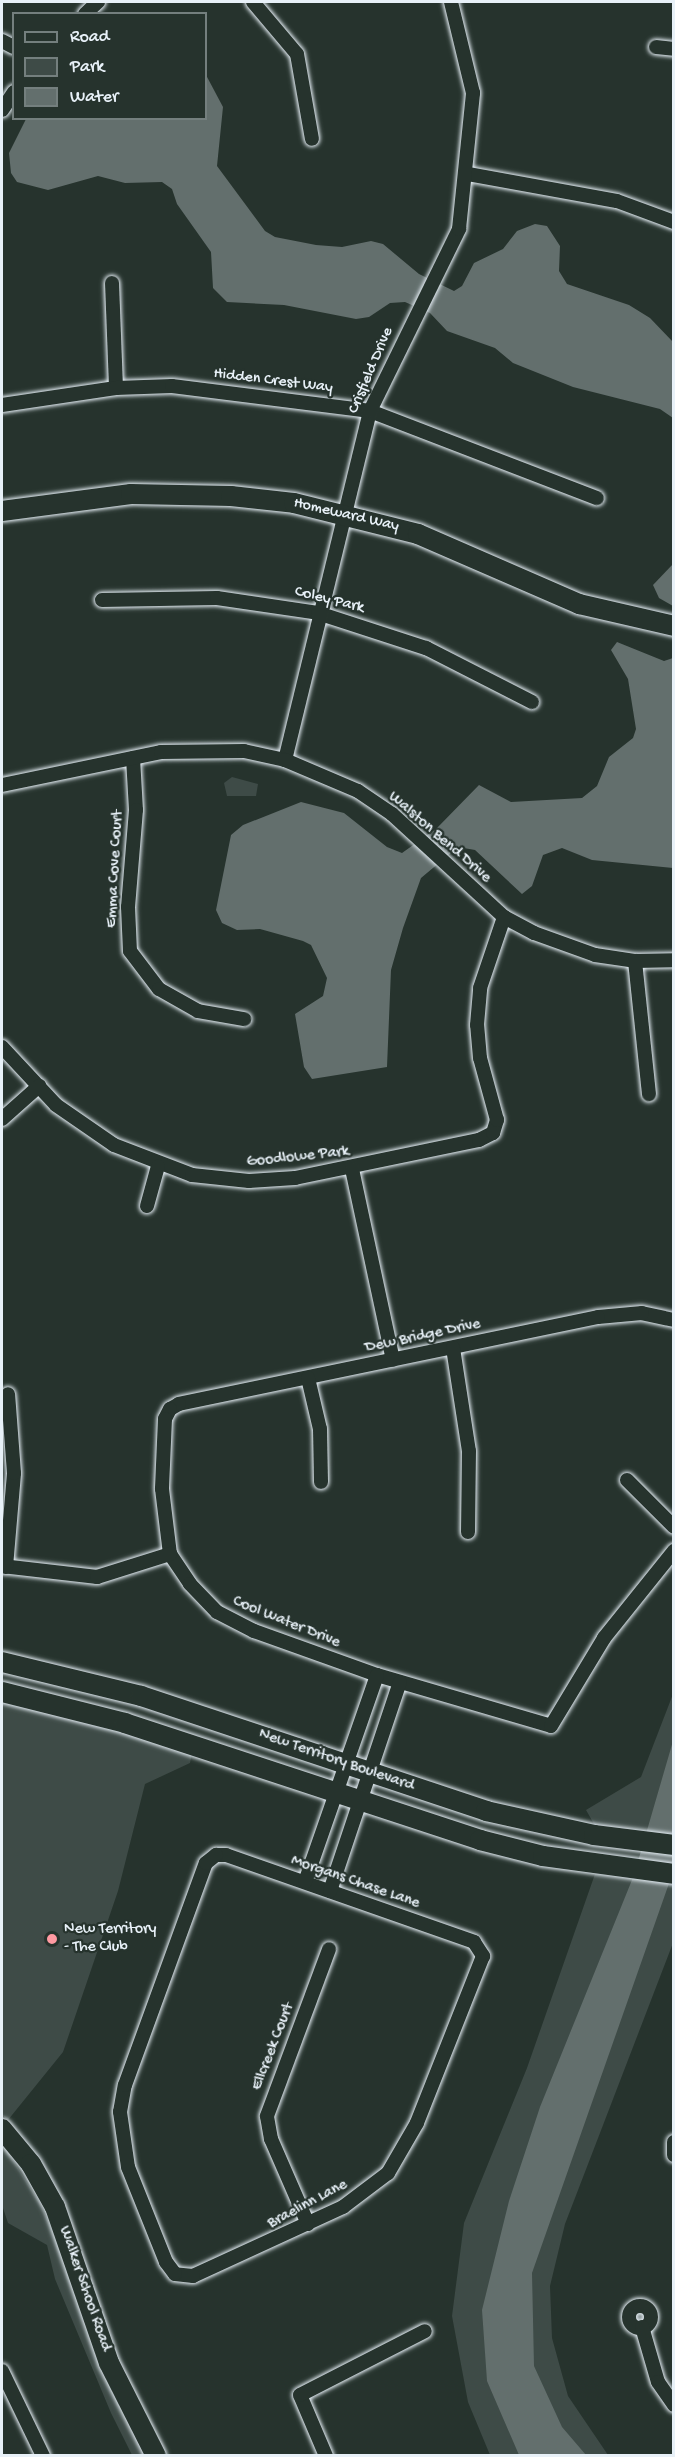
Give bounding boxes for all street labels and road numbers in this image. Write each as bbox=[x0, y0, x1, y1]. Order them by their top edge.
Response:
street label: Crisfield Drive bbox=[345, 325, 399, 417]
street label: Hidden Crest Way bbox=[212, 365, 334, 399]
street label: Homeward Way bbox=[291, 495, 401, 537]
street label: Coley Park bbox=[292, 583, 366, 619]
street label: Walston Bend Drive bbox=[384, 788, 494, 888]
street label: Emma Cove Court bbox=[103, 810, 129, 928]
street label: Goodlowe Park bbox=[246, 1143, 350, 1173]
street label: Dew Bridge Drive bbox=[363, 1315, 483, 1359]
street label: Cool Water Drive bbox=[229, 1593, 343, 1653]
street label: New Territory Boulevard bbox=[256, 1725, 416, 1797]
street label: Morgans Chase Lane bbox=[288, 1852, 422, 1914]
street label: Ellcreek Court bbox=[249, 2001, 299, 2093]
street label: Braelinn Lane bbox=[265, 2176, 351, 2234]
street label: Walker School Road bbox=[54, 2224, 114, 2354]

